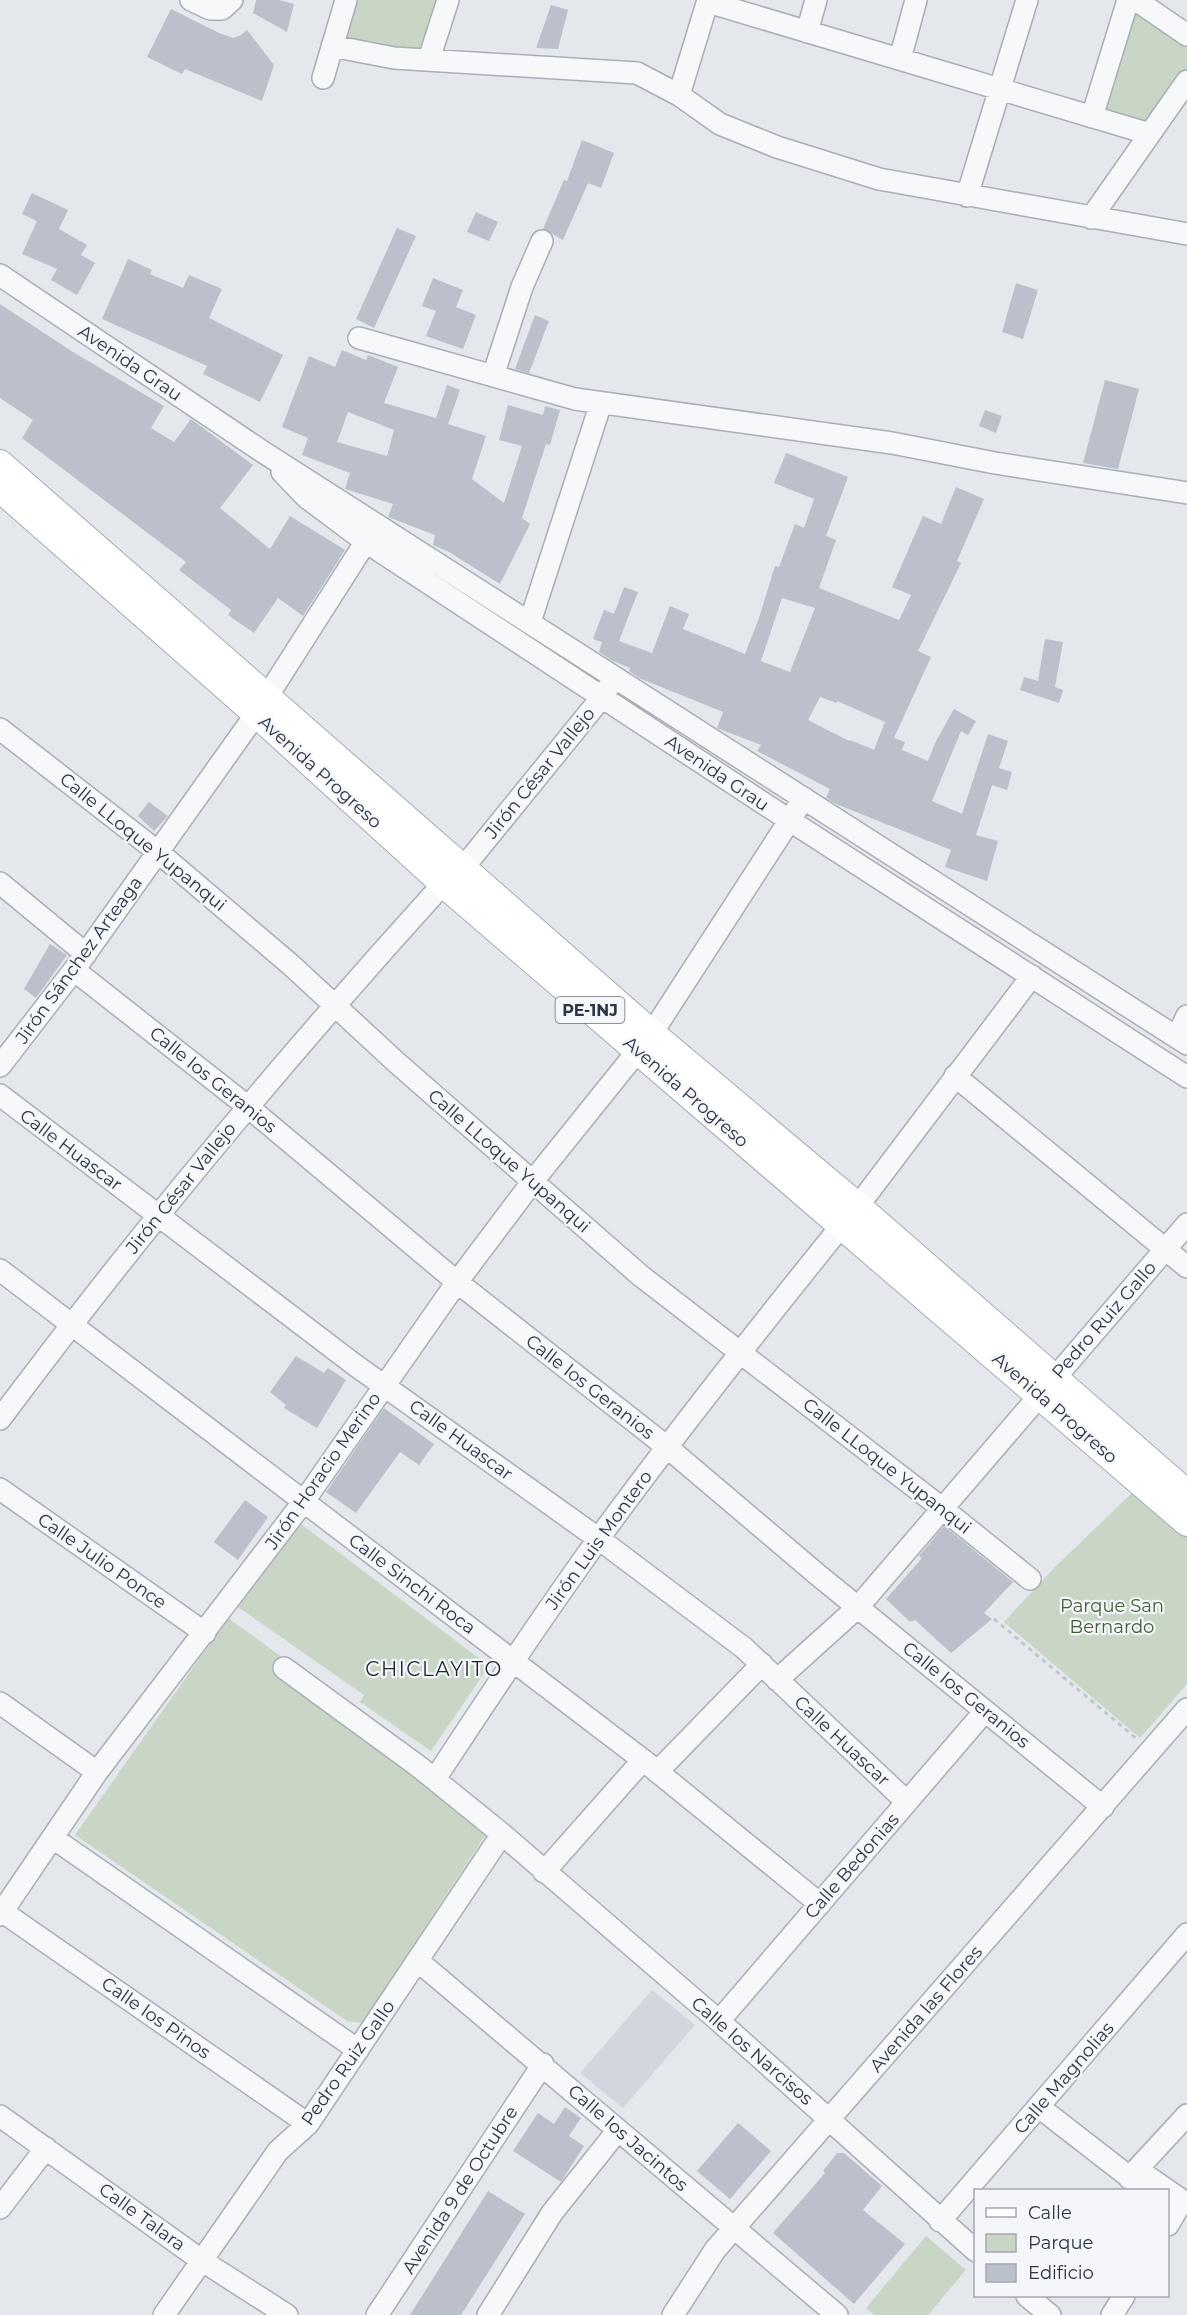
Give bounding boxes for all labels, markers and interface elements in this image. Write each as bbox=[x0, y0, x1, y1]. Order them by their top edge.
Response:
street label: Avenida Grau bbox=[74, 320, 186, 406]
street label: Jirón César Vallejo bbox=[480, 703, 600, 844]
street label: Avenida Progreso bbox=[254, 711, 386, 833]
street label: Avenida Grau bbox=[661, 730, 773, 816]
street label: Calle LLoque Yupanqui bbox=[55, 768, 231, 916]
street label: Jirón Sánchez Arteaga bbox=[10, 872, 147, 1049]
road number: PE-1NJ bbox=[556, 997, 624, 1023]
street label: Calle los Geranios bbox=[145, 1022, 281, 1138]
street label: Avenida Progreso bbox=[619, 1032, 753, 1152]
street label: Calle LLoque Yupanqui bbox=[423, 1085, 595, 1237]
street label: Calle Huascar bbox=[15, 1104, 127, 1196]
street label: Jirón César Vallejo bbox=[121, 1118, 241, 1259]
street label: Pedro Ruiz Gallo bbox=[1047, 1257, 1161, 1383]
street label: Calle los Geranios bbox=[521, 1330, 659, 1444]
street label: Avenida Progreso bbox=[988, 1348, 1122, 1468]
street label: Jirón Horacio Merino bbox=[260, 1388, 385, 1554]
street label: Calle LLoque Yupanqui bbox=[798, 1393, 976, 1539]
street label: Calle Huascar bbox=[405, 1395, 517, 1485]
street label: Jirón Luis Montero bbox=[541, 1466, 657, 1615]
street label: Calle Julio Ponce bbox=[33, 1508, 171, 1614]
street label: Calle Sinchi Roca bbox=[344, 1529, 480, 1639]
park label: Parque San Bernardo bbox=[1060, 1595, 1164, 1638]
street label: Calle los Geranios bbox=[898, 1637, 1034, 1753]
district label: CHICLAYITO bbox=[365, 1657, 503, 1681]
street label: Calle Huascar bbox=[790, 1691, 894, 1791]
street label: Calle Bedonias bbox=[800, 1808, 904, 1923]
street label: Avenida las Flores bbox=[865, 1941, 987, 2077]
street label: Calle los Pinos bbox=[97, 1972, 215, 2064]
street label: Calle los Narcisos bbox=[687, 1992, 818, 2110]
street label: Pedro Ruiz Gallo bbox=[297, 1996, 399, 2130]
street label: Calle Magnolias bbox=[1009, 2017, 1119, 2139]
street label: Calle los Jacintos bbox=[563, 2080, 693, 2196]
street label: Avenida 9 de Octubre bbox=[397, 2102, 523, 2278]
street label: Calle Talara bbox=[94, 2178, 190, 2256]
legend bbox=[974, 2189, 1169, 2297]
text: Calle bbox=[1028, 2202, 1072, 2224]
text: Parque bbox=[1028, 2232, 1094, 2254]
text: Edificio bbox=[1028, 2262, 1094, 2284]

